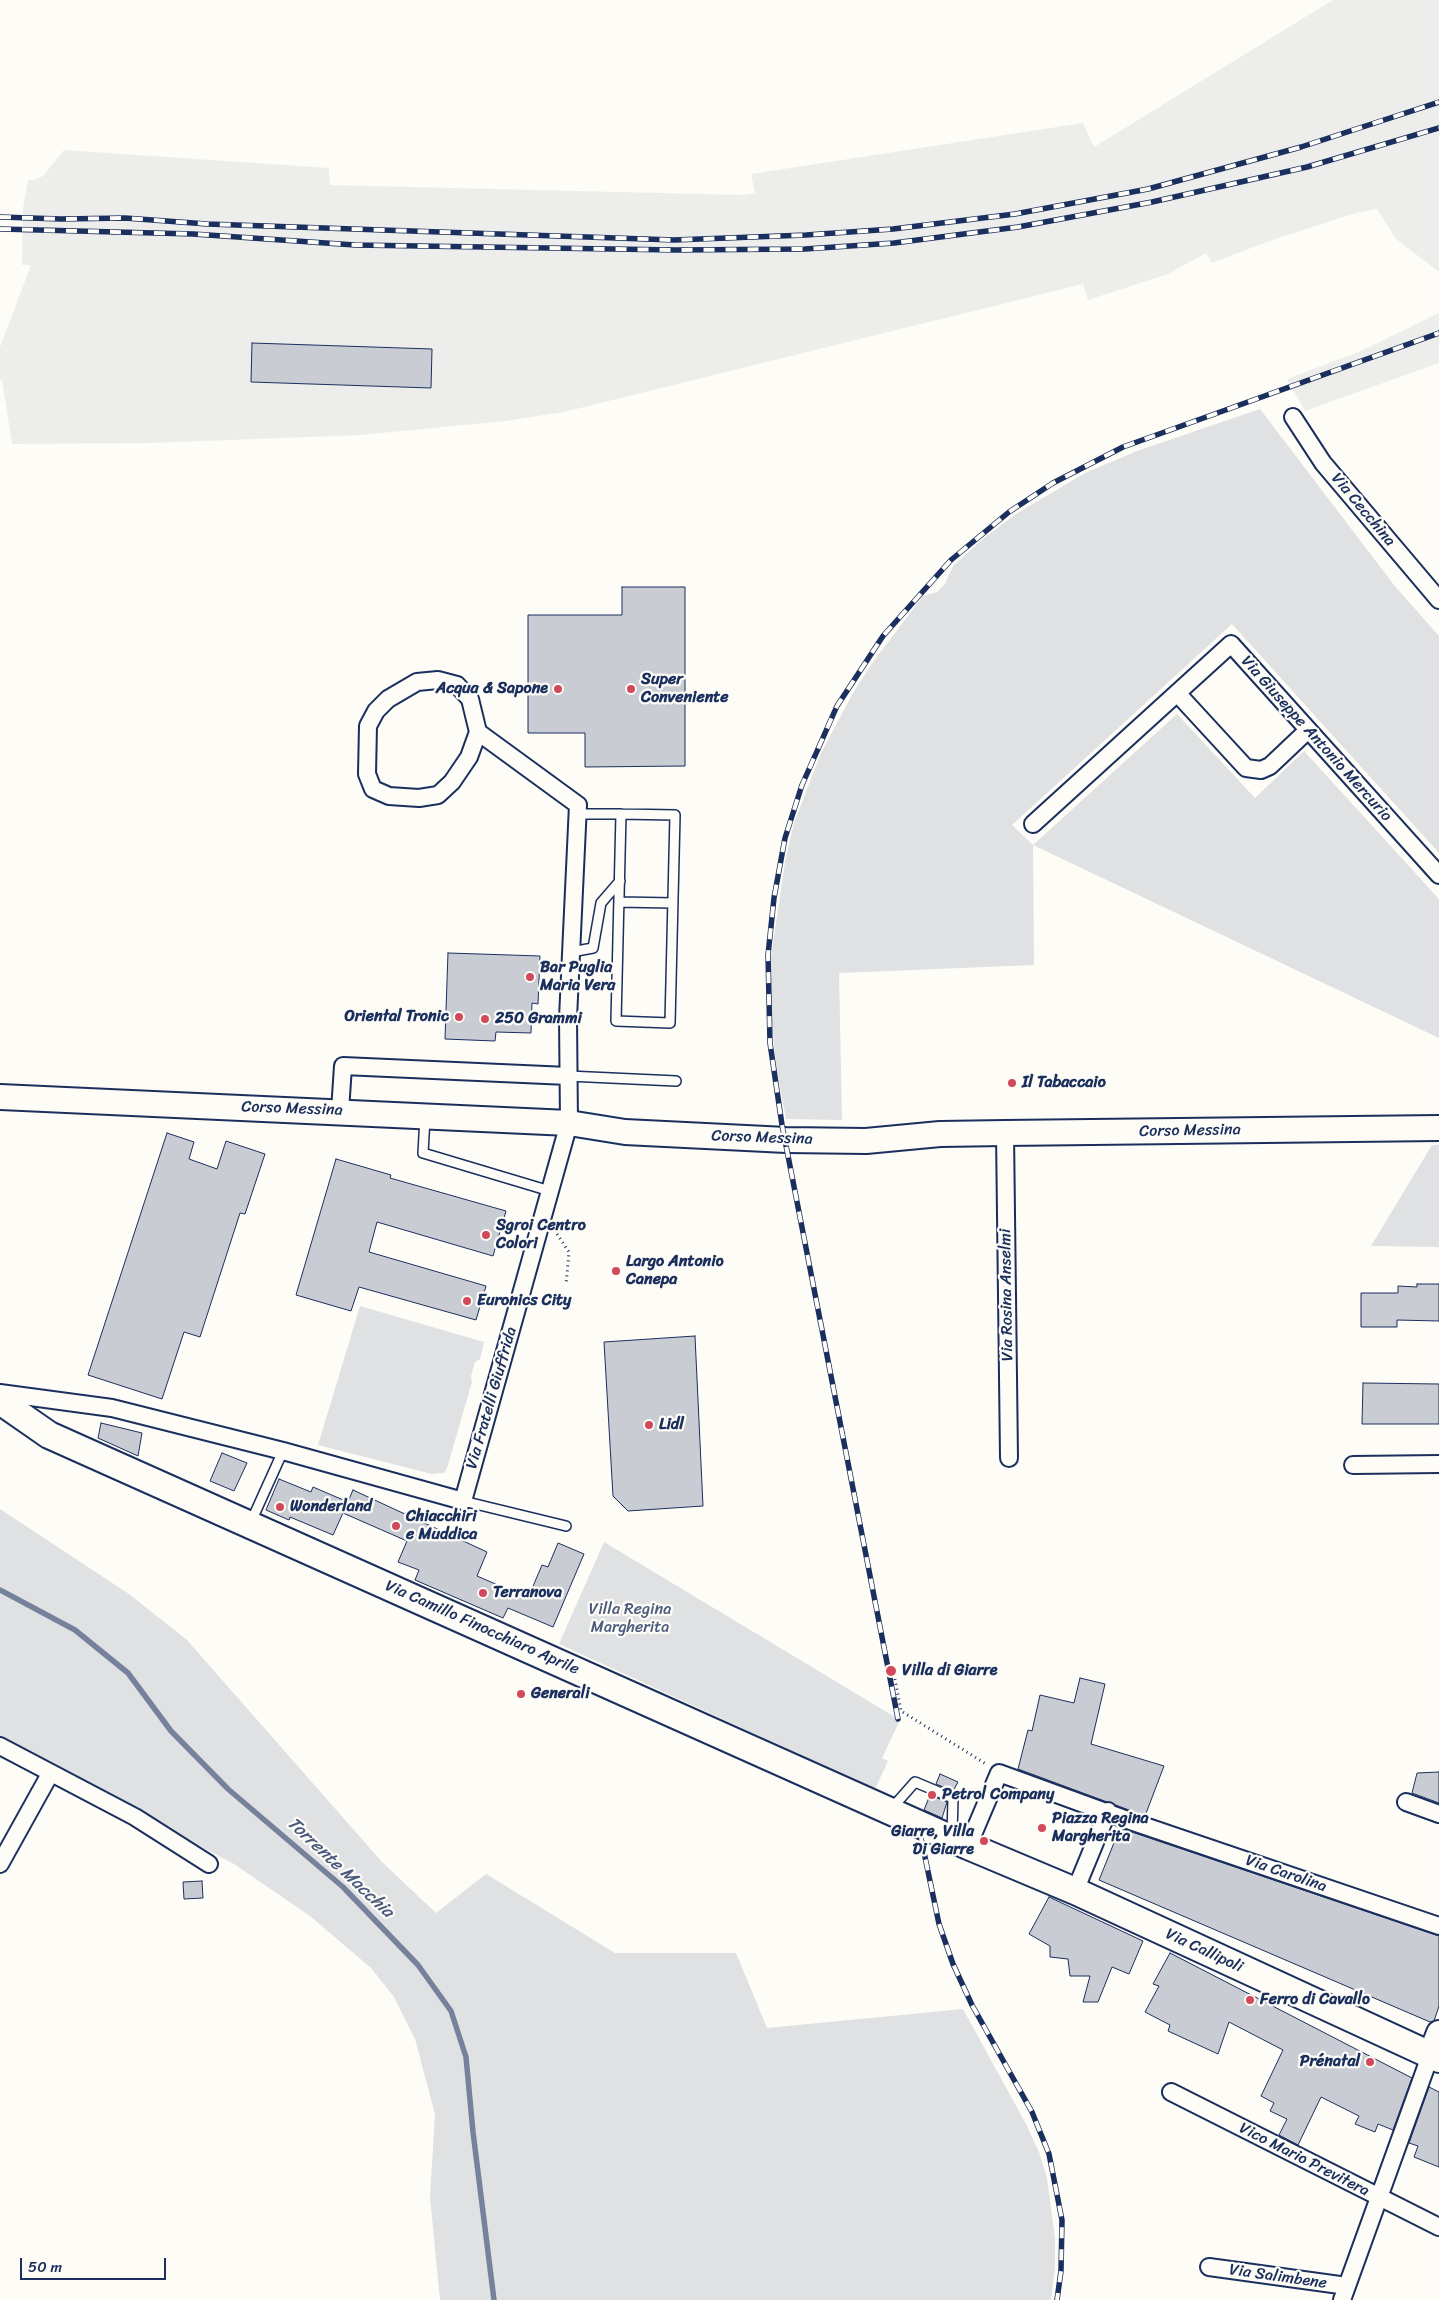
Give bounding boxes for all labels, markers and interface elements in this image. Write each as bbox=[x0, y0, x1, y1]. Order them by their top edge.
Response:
street label: Via Cecchina bbox=[1327, 469, 1399, 551]
street label: Via Giuseppe Antonio Mercurio bbox=[1236, 652, 1396, 826]
place label: Super Conveniente bbox=[641, 670, 729, 708]
place label: Acqua & Sapone bbox=[436, 679, 548, 699]
marker: Acqua & Sapone bbox=[552, 683, 564, 695]
marker: Super Conveniente bbox=[625, 683, 637, 695]
place label: Bar Puglia Maria Vera bbox=[540, 958, 615, 996]
marker: Bar Puglia Maria Vera bbox=[524, 971, 536, 983]
place label: Oriental Tronic bbox=[344, 1007, 449, 1027]
place label: 250 Grammi bbox=[495, 1009, 582, 1029]
marker: Oriental Tronic bbox=[453, 1011, 465, 1023]
marker: 250 Grammi bbox=[479, 1013, 491, 1025]
place label: Il Tabaccaio bbox=[1022, 1073, 1106, 1093]
marker: Il Tabaccaio bbox=[1006, 1077, 1018, 1089]
street label: Corso Messina bbox=[241, 1098, 343, 1120]
street label: Corso Messina bbox=[1139, 1121, 1241, 1141]
street label: Corso Messina bbox=[711, 1127, 813, 1149]
place label: Sgroi Centro Colori bbox=[496, 1216, 586, 1254]
marker: Sgroi Centro Colori bbox=[480, 1229, 492, 1241]
street label: Via Rosina Anselmi bbox=[996, 1229, 1018, 1361]
place label: Largo Antonio Canepa bbox=[626, 1252, 724, 1290]
marker: Largo Antonio Canepa bbox=[610, 1265, 622, 1277]
place label: Euronics City bbox=[477, 1291, 571, 1311]
marker: Euronics City bbox=[461, 1295, 473, 1307]
street label: Via Fratelli Giuffrida bbox=[463, 1325, 521, 1471]
place label: Lidl bbox=[659, 1415, 684, 1435]
marker: Lidl bbox=[643, 1419, 655, 1431]
place label: Wonderland bbox=[290, 1497, 372, 1517]
marker: Wonderland bbox=[274, 1501, 286, 1513]
place label: Chiacchiri e Muddica bbox=[406, 1507, 477, 1545]
marker: Chiacchiri e Muddica bbox=[390, 1520, 402, 1532]
street label: Via Camillo Finocchiaro Aprile bbox=[382, 1576, 582, 1680]
place label: Terranova bbox=[493, 1583, 562, 1603]
marker: Terranova bbox=[477, 1587, 489, 1599]
park label: Villa Regina Margherita bbox=[589, 1600, 671, 1638]
place label: Villa di Giarre bbox=[902, 1661, 997, 1681]
marker: Villa di Giarre bbox=[884, 1664, 898, 1678]
place label: Generali bbox=[531, 1684, 590, 1704]
marker: Generali bbox=[515, 1688, 527, 1700]
place label: Petrol Company bbox=[942, 1785, 1054, 1805]
marker: Petrol Company bbox=[926, 1789, 938, 1801]
place label: Piazza Regina Margherita bbox=[1052, 1809, 1149, 1847]
water label: Torrente Macchia bbox=[282, 1813, 398, 1923]
place label: Giarre, Villa Di Giarre bbox=[891, 1822, 974, 1860]
marker: Piazza Regina Margherita bbox=[1036, 1822, 1048, 1834]
marker: Giarre, Villa Di Giarre bbox=[978, 1835, 990, 1847]
street label: Via Carolina bbox=[1243, 1851, 1329, 1897]
street label: Via Callipoli bbox=[1162, 1925, 1246, 1977]
place label: Ferro di Cavallo bbox=[1260, 1990, 1370, 2010]
marker: Ferro di Cavallo bbox=[1244, 1994, 1256, 2006]
place label: Prénatal bbox=[1300, 2052, 1360, 2072]
marker: Prénatal bbox=[1364, 2056, 1376, 2068]
street label: Vico Mario Previtera bbox=[1236, 2119, 1372, 2201]
scale bar bbox=[22, 2248, 169, 2280]
text: 50 m bbox=[28, 2254, 62, 2280]
street label: Via Salimbene bbox=[1228, 2261, 1328, 2293]

